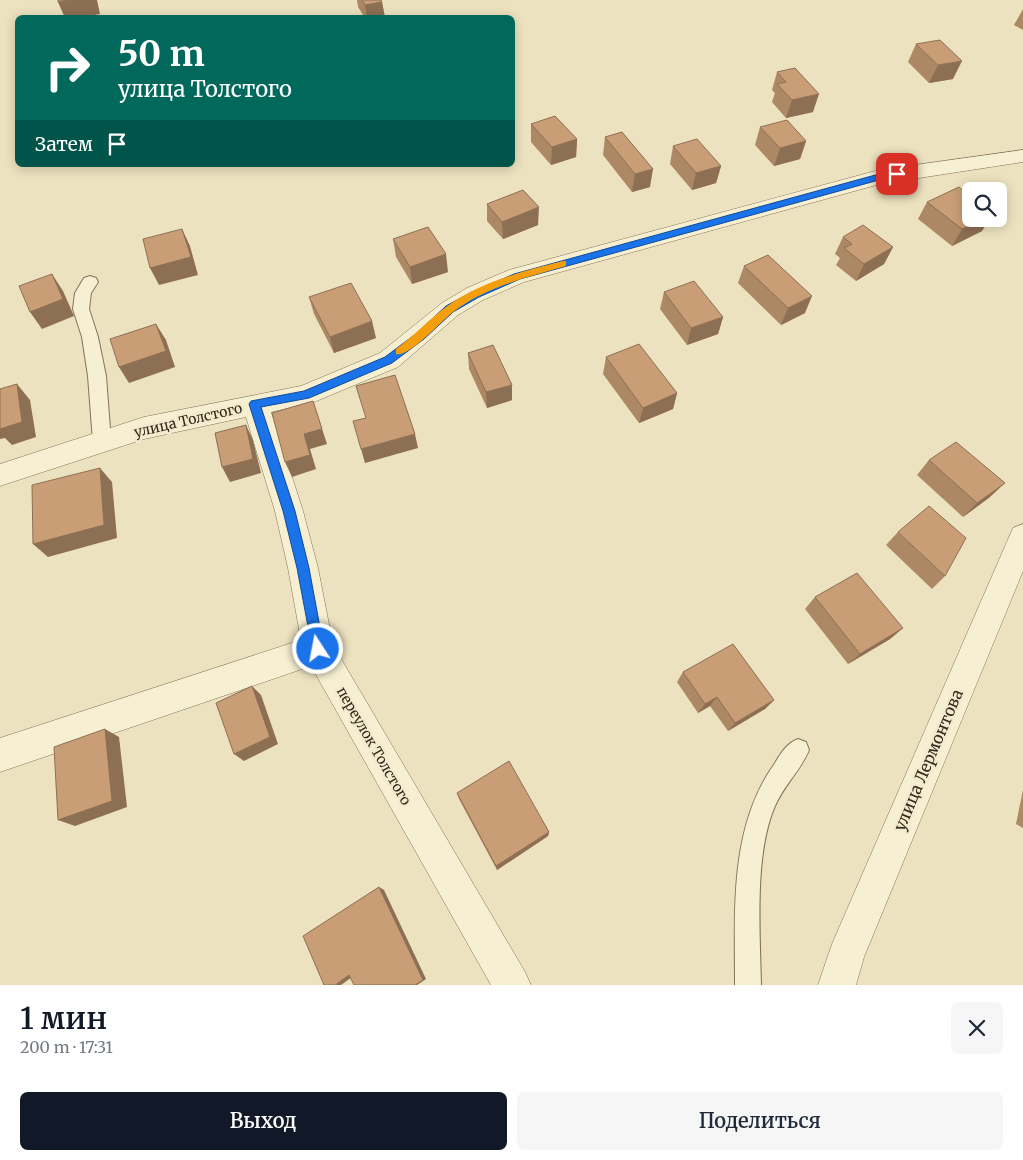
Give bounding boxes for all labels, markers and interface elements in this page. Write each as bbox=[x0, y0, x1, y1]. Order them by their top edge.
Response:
text: 50 m bbox=[118, 32, 205, 76]
icon: right bbox=[35, 35, 100, 100]
text: улица Толстого bbox=[118, 75, 292, 103]
icon: arrive bbox=[103, 130, 131, 158]
text: Затем bbox=[35, 132, 93, 156]
pin bbox=[876, 153, 918, 195]
icon: arrive bbox=[883, 160, 911, 188]
map controls bbox=[962, 182, 1007, 227]
button: search bbox=[962, 182, 1007, 227]
street label: улица Толстого bbox=[132, 399, 244, 441]
position arrow bbox=[291, 622, 343, 674]
street label: переулок Толстого bbox=[333, 684, 415, 808]
street label: улица Лермонтова bbox=[889, 686, 967, 834]
text: 1 мин bbox=[20, 999, 107, 1037]
button: close bbox=[951, 1002, 1003, 1054]
text: 200 m · 17:31 bbox=[20, 1037, 113, 1057]
button: Выход bbox=[20, 1092, 507, 1150]
button: Поделиться bbox=[517, 1092, 1003, 1150]

